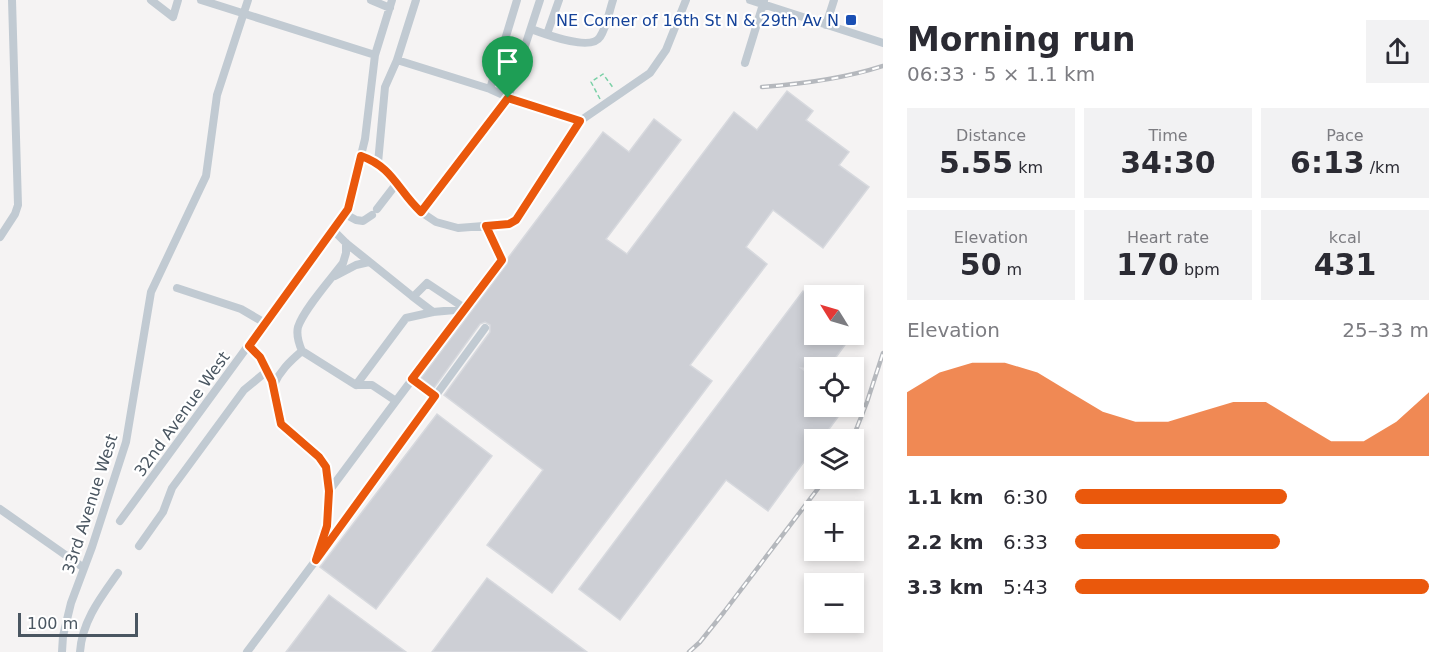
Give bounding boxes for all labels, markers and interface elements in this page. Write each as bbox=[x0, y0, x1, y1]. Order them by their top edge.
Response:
place label: NE Corner of 16th St N & 29th Av N bbox=[556, 11, 839, 30]
marker: NE Corner of 16th St N & 29th Av N bbox=[844, 13, 858, 27]
text: Morning run bbox=[907, 20, 1135, 59]
button: share bbox=[1366, 20, 1429, 83]
pin bbox=[482, 36, 533, 98]
icon: arrive bbox=[491, 45, 524, 78]
text: 06:33 · 5 × 1.1 km bbox=[907, 62, 1095, 86]
text: Distance bbox=[956, 126, 1026, 145]
text: Time bbox=[1148, 126, 1188, 145]
text: Pace bbox=[1326, 126, 1364, 145]
text: 5.55 bbox=[939, 145, 1013, 180]
text: 34:30 bbox=[1120, 145, 1216, 180]
text: 6:13 bbox=[1290, 145, 1365, 180]
text: km bbox=[1013, 158, 1043, 177]
text: /km bbox=[1365, 158, 1400, 177]
text: Elevation bbox=[954, 228, 1028, 247]
text: Heart rate bbox=[1127, 228, 1209, 247]
text: kcal bbox=[1329, 228, 1361, 247]
text: 50 bbox=[960, 247, 1002, 282]
text: 170 bbox=[1116, 247, 1179, 282]
text: 431 bbox=[1314, 247, 1376, 282]
text: m bbox=[1002, 260, 1022, 279]
text: bpm bbox=[1179, 260, 1220, 279]
north arrow bbox=[804, 285, 864, 345]
map controls bbox=[804, 285, 864, 633]
text: Elevation bbox=[907, 318, 1000, 342]
text: 25–33 m bbox=[1342, 318, 1429, 342]
street label: 32nd Avenue West bbox=[130, 348, 234, 480]
button: locate bbox=[804, 357, 864, 417]
button: layers bbox=[804, 429, 864, 489]
street label: 33rd Avenue West bbox=[58, 432, 122, 576]
text: 1.1 km bbox=[907, 485, 984, 509]
text: 6:30 bbox=[1003, 485, 1048, 509]
button: + bbox=[804, 501, 864, 561]
text: 2.2 km bbox=[907, 530, 984, 554]
text: 6:33 bbox=[1003, 530, 1048, 554]
button: − bbox=[804, 573, 864, 633]
text: 3.3 km bbox=[907, 575, 984, 599]
text: 5:43 bbox=[1003, 575, 1048, 599]
scale bar bbox=[18, 610, 138, 638]
text: 100 m bbox=[27, 614, 78, 633]

